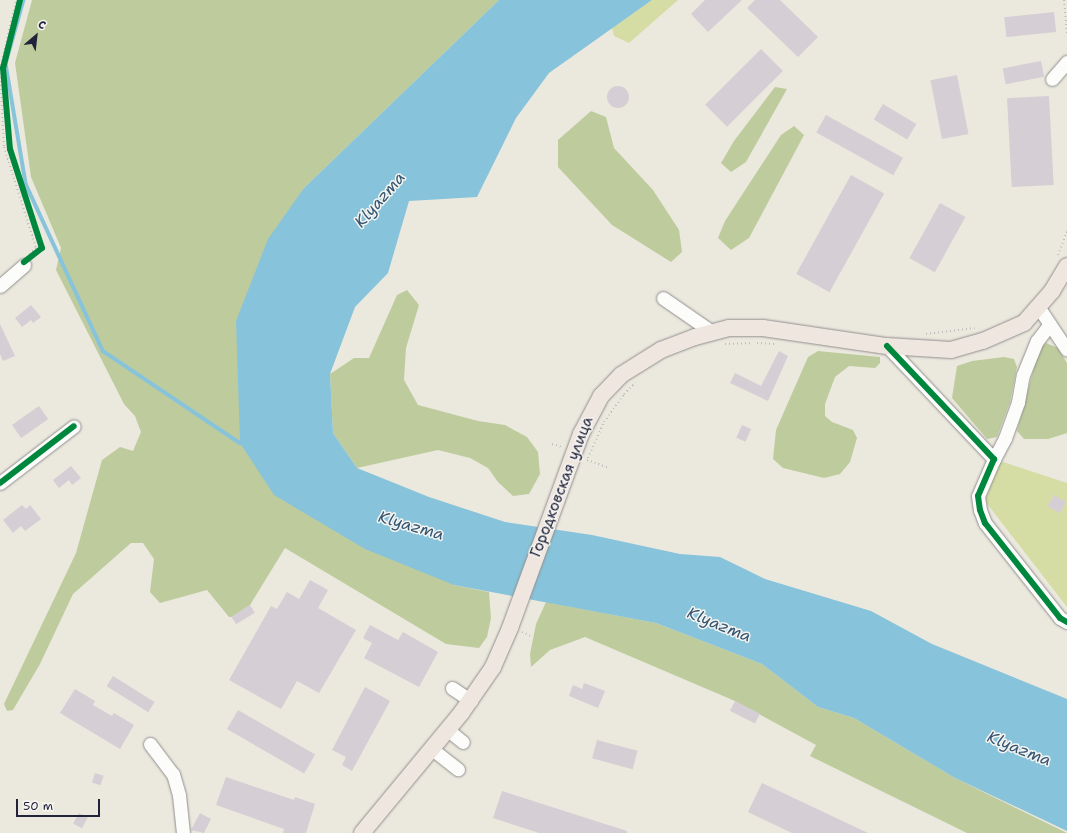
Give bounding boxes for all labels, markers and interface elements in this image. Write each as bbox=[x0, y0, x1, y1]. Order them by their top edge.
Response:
north arrow bbox=[16, 16, 56, 56]
text: С bbox=[35, 17, 48, 33]
water label: Klyazma bbox=[351, 168, 409, 232]
street label: Городковская улица bbox=[527, 414, 597, 560]
water label: Klyazma bbox=[376, 507, 446, 545]
water label: Klyazma bbox=[684, 603, 754, 647]
water label: Klyazma bbox=[984, 727, 1054, 771]
scale bar bbox=[18, 791, 102, 817]
text: 50 m bbox=[23, 798, 53, 814]

